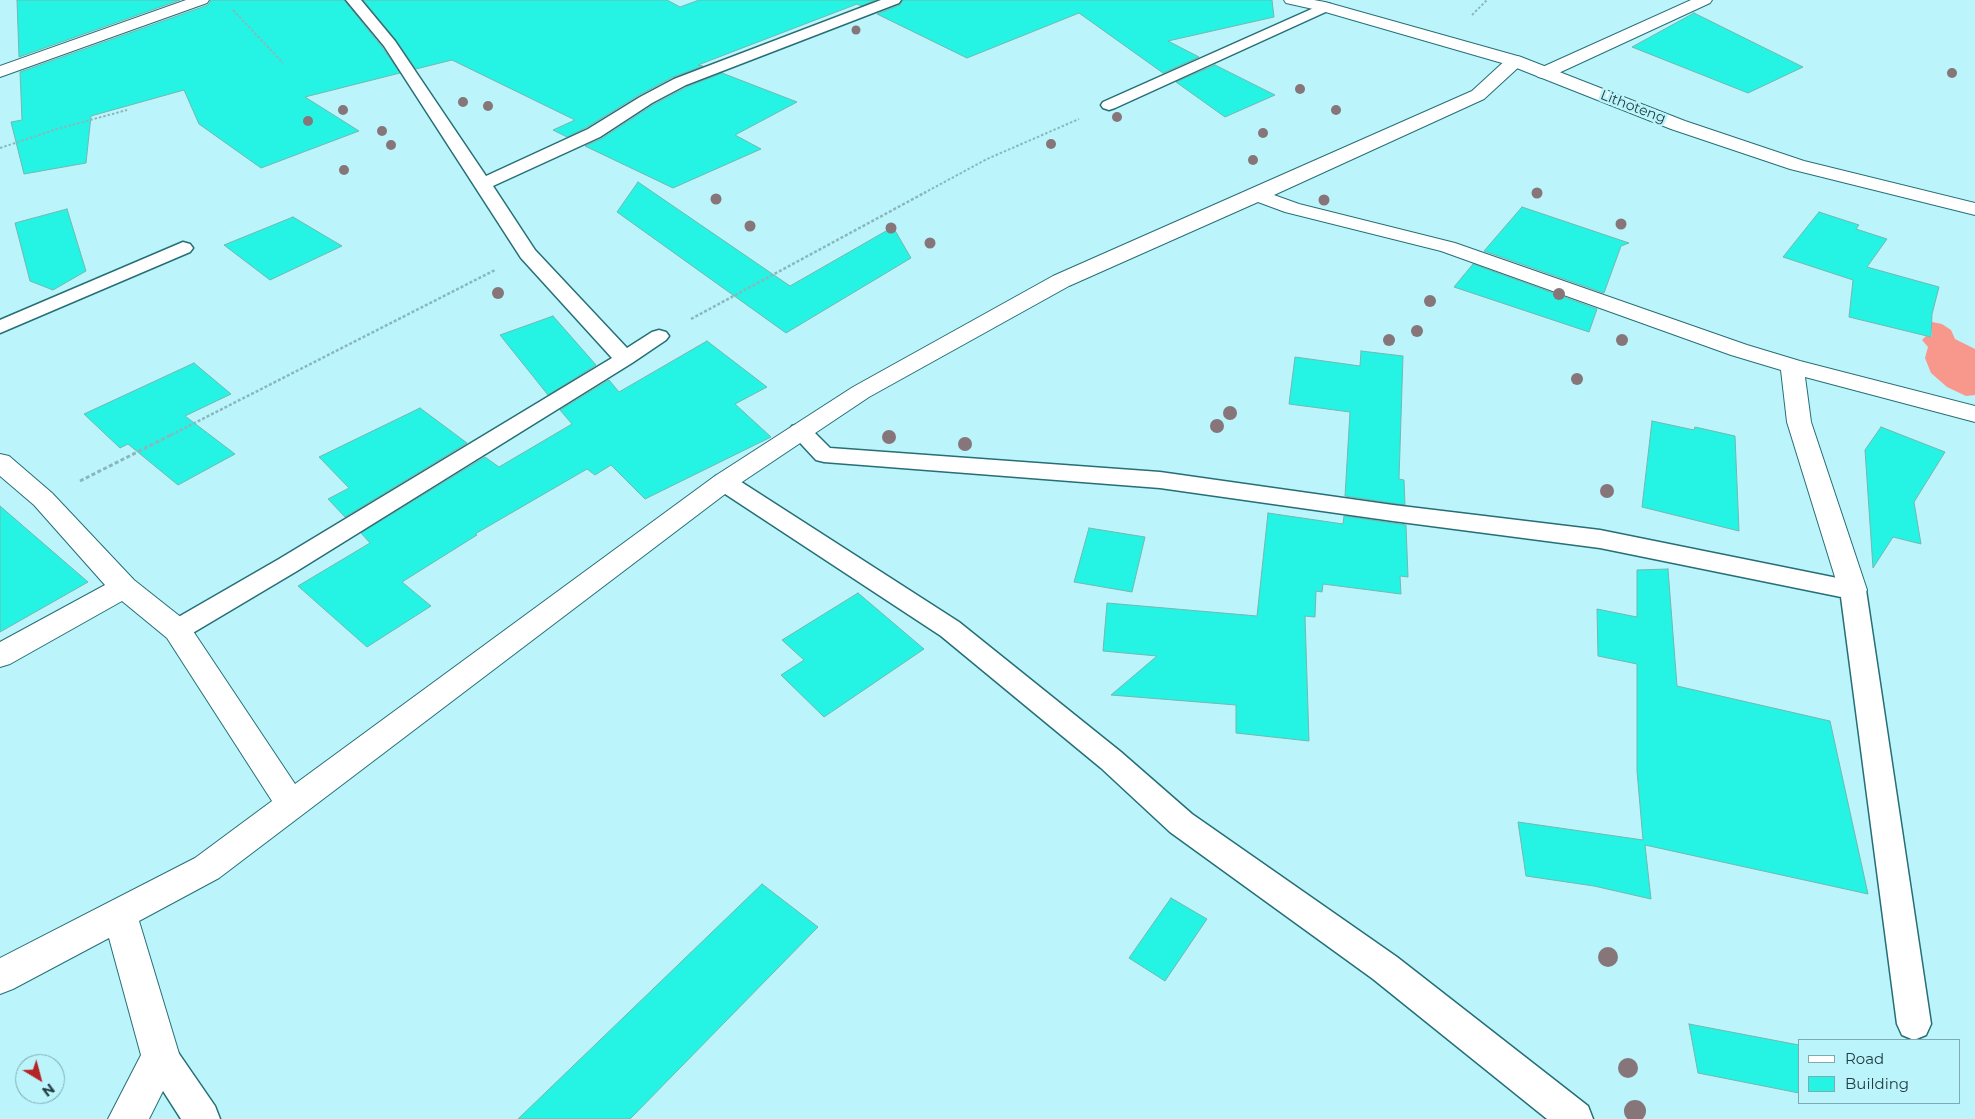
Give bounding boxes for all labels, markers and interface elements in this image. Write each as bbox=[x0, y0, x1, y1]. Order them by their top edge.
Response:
street label: Lithoteng bbox=[1598, 87, 1668, 127]
legend bbox=[1798, 1039, 1960, 1104]
text: Road bbox=[1845, 1049, 1884, 1068]
north arrow bbox=[15, 1054, 65, 1104]
text: Building bbox=[1845, 1074, 1909, 1093]
text: N bbox=[38, 1080, 58, 1101]

